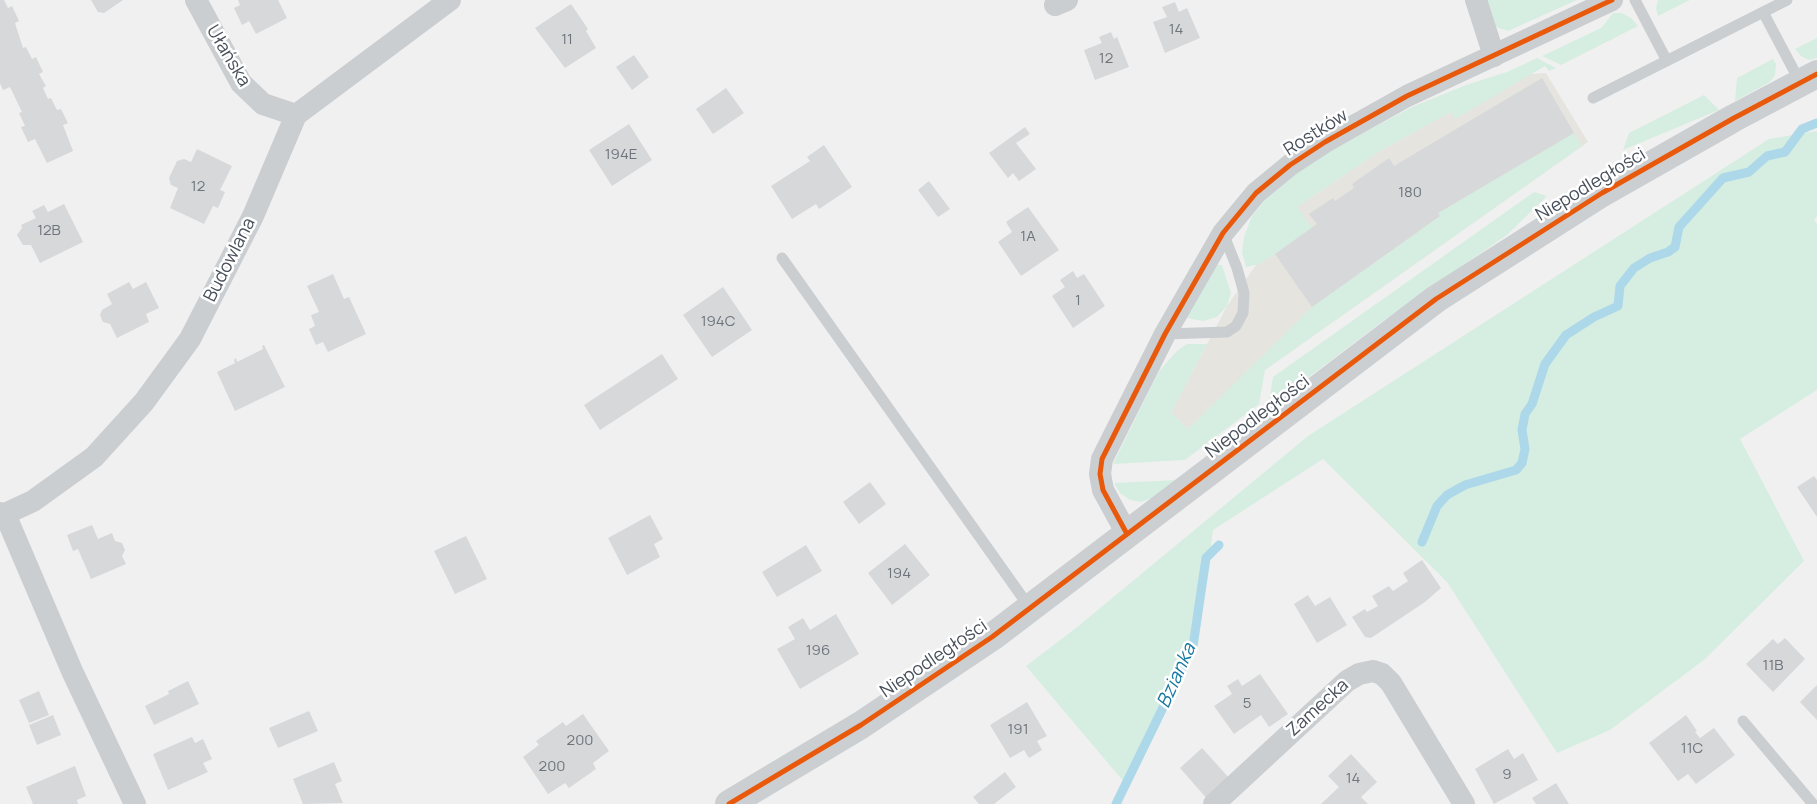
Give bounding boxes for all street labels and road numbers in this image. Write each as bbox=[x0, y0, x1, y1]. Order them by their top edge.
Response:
street label: Ułańska bbox=[201, 21, 255, 91]
street label: Rostków bbox=[1280, 105, 1352, 161]
street label: Niepodległości bbox=[1532, 144, 1650, 226]
street label: Budowlana bbox=[200, 214, 260, 306]
street label: Niepodległości bbox=[1202, 371, 1314, 463]
street label: Niepodległości bbox=[876, 615, 992, 703]
street label: Zamecka bbox=[1283, 675, 1353, 741]

